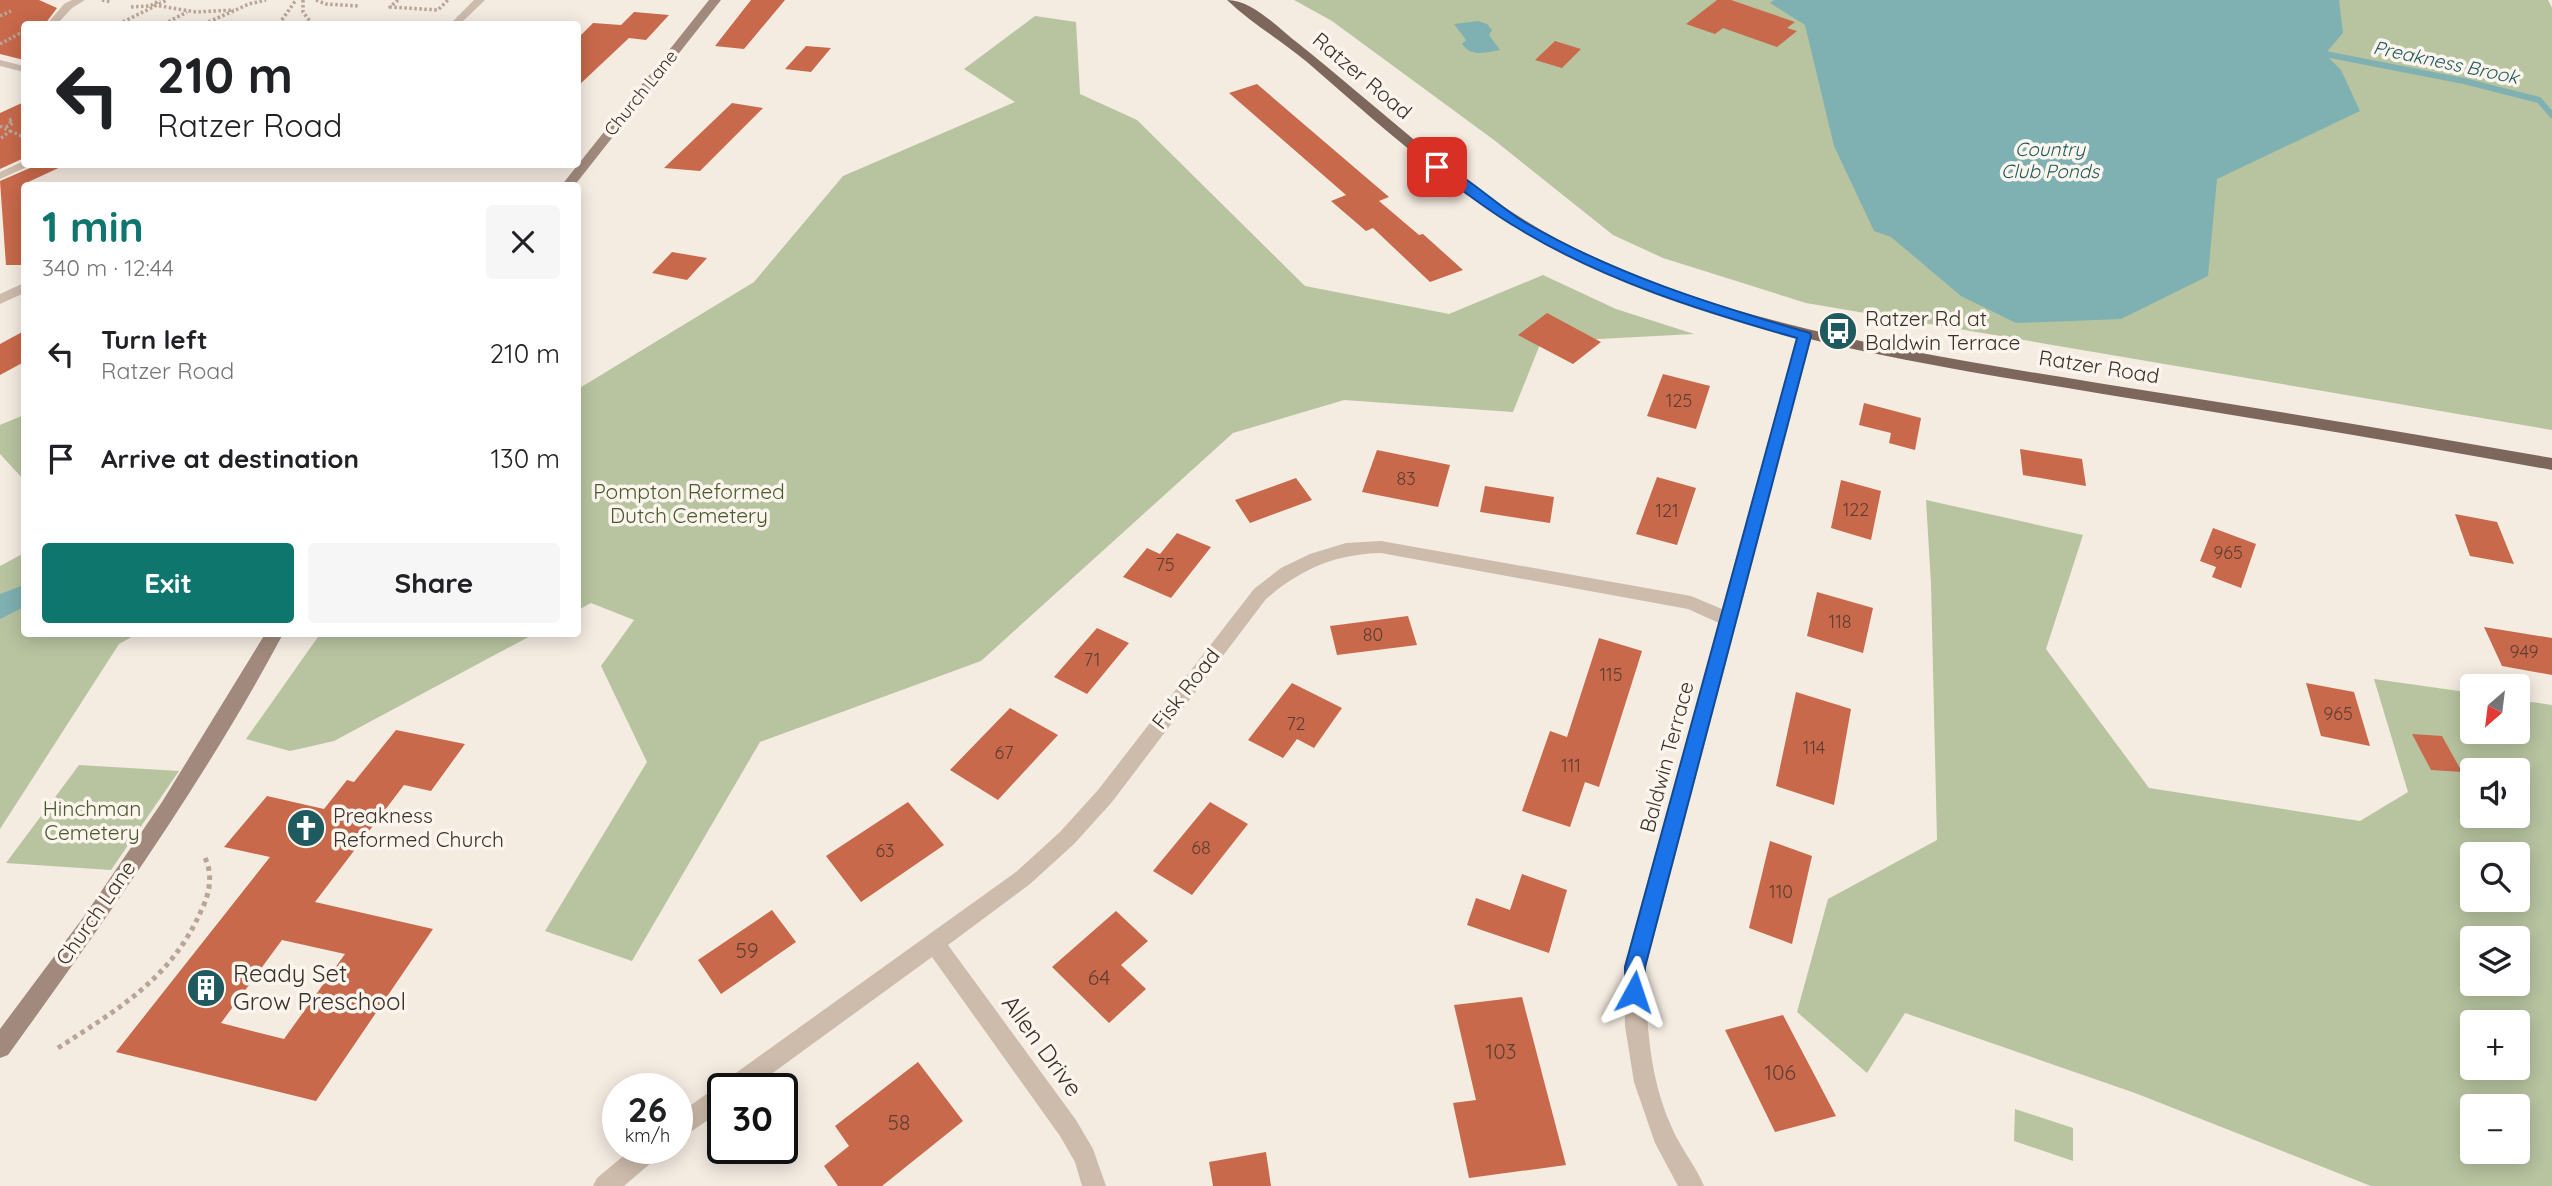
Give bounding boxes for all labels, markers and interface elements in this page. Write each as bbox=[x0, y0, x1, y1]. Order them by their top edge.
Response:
street label: Ratzer Road bbox=[1308, 26, 1418, 124]
water label: Preakness Brook bbox=[2371, 35, 2523, 89]
text: 210 m bbox=[157, 44, 293, 105]
street label: Church Lane bbox=[599, 45, 682, 140]
icon: left bbox=[42, 49, 133, 140]
text: Ratzer Road bbox=[157, 105, 342, 145]
pin bbox=[1407, 137, 1467, 197]
water label: Country Club Ponds bbox=[2001, 137, 2100, 183]
icon: arrive bbox=[1418, 148, 1456, 186]
text: 1 min bbox=[42, 200, 144, 253]
button: close bbox=[486, 205, 560, 279]
text: 340 m · 12:44 bbox=[42, 253, 174, 282]
place label: Ratzer Rd at Baldwin Terrace bbox=[1865, 305, 2020, 355]
bus stop icon: Ratzer Rd at Baldwin Terrace bbox=[1817, 310, 1859, 352]
text: Turn left bbox=[101, 323, 208, 356]
icon: left bbox=[42, 335, 80, 373]
text: 210 m bbox=[490, 337, 560, 370]
street label: Ratzer Road bbox=[2037, 344, 2161, 388]
text: Ratzer Road bbox=[101, 356, 234, 385]
house number: 125 bbox=[1666, 389, 1692, 412]
icon: arrive bbox=[42, 440, 80, 478]
text: Arrive at destination bbox=[101, 442, 359, 475]
text: 130 m bbox=[490, 442, 560, 475]
house number: 83 bbox=[1396, 467, 1416, 490]
park label: Pompton Reformed Dutch Cemetery bbox=[593, 478, 785, 528]
house number: 122 bbox=[1843, 498, 1869, 521]
house number: 121 bbox=[1655, 499, 1679, 522]
house number: 965 bbox=[2213, 541, 2243, 564]
button: Exit bbox=[42, 543, 294, 623]
button: Share bbox=[308, 543, 560, 623]
house number: 75 bbox=[1155, 553, 1175, 576]
house number: 118 bbox=[1828, 610, 1852, 633]
house number: 80 bbox=[1363, 623, 1383, 646]
house number: 949 bbox=[2509, 640, 2539, 663]
street label: Fisk Road bbox=[1146, 643, 1225, 734]
house number: 71 bbox=[1084, 648, 1100, 671]
house number: 115 bbox=[1599, 663, 1623, 686]
north arrow bbox=[2460, 674, 2530, 744]
map controls bbox=[2460, 674, 2530, 1164]
street label: Baldwin Terrace bbox=[1633, 678, 1699, 835]
house number: 965 bbox=[2323, 702, 2353, 725]
house number: 72 bbox=[1286, 712, 1306, 735]
house number: 114 bbox=[1803, 736, 1825, 759]
house number: 67 bbox=[995, 741, 1013, 764]
house number: 111 bbox=[1561, 754, 1581, 777]
button: sound bbox=[2460, 758, 2530, 828]
park label: Hinchman Cemetery bbox=[43, 795, 141, 845]
place label: Preakness Reformed Church bbox=[333, 802, 504, 852]
church icon: Preakness Reformed Church bbox=[285, 807, 327, 849]
house number: 68 bbox=[1191, 836, 1211, 859]
house number: 63 bbox=[875, 839, 895, 862]
button: search bbox=[2460, 842, 2530, 912]
street label: Church Lane bbox=[50, 855, 141, 970]
house number: 110 bbox=[1769, 880, 1793, 903]
button: layers bbox=[2460, 926, 2530, 996]
house number: 59 bbox=[735, 937, 759, 963]
position arrow bbox=[1597, 955, 1671, 1029]
place label: Ready Set Grow Preschool bbox=[233, 958, 406, 1016]
house number: 64 bbox=[1088, 964, 1110, 990]
building icon: Ready Set Grow Preschool bbox=[185, 967, 227, 1009]
street label: Allen Drive bbox=[996, 989, 1090, 1102]
button: + bbox=[2460, 1010, 2530, 1080]
house number: 103 bbox=[1485, 1038, 1517, 1064]
house number: 106 bbox=[1764, 1059, 1796, 1085]
speed limit sign: 30 bbox=[707, 1073, 798, 1164]
text: 26 bbox=[628, 1087, 667, 1131]
button: − bbox=[2460, 1094, 2530, 1164]
house number: 58 bbox=[888, 1109, 910, 1135]
text: km/h bbox=[625, 1124, 670, 1147]

